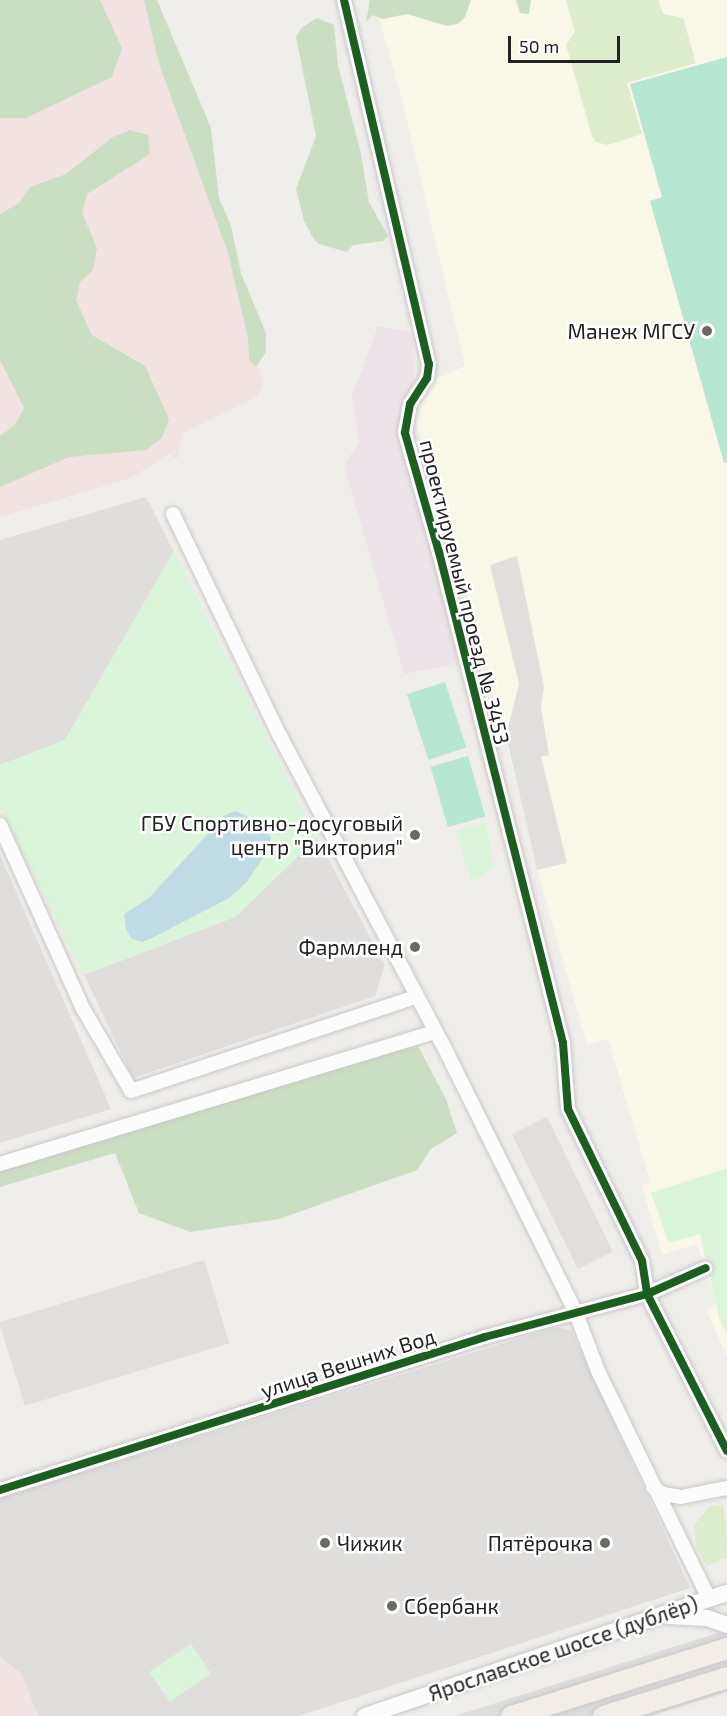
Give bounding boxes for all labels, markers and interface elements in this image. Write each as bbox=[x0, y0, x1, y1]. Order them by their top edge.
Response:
scale bar bbox=[511, 24, 624, 62]
text: 50 m bbox=[519, 35, 559, 57]
place label: Манеж МГСУ bbox=[568, 318, 695, 344]
marker: Манеж МГСУ bbox=[700, 324, 714, 338]
street label: проектируемый проезд № 3453 bbox=[415, 437, 515, 747]
place label: ГБУ Спортивно-досуговый центр "Виктория" bbox=[141, 810, 403, 860]
marker: ГБУ Спортивно-досуговый центр "Виктория" bbox=[408, 828, 422, 842]
place label: Фармленд bbox=[299, 934, 403, 960]
marker: Фармленд bbox=[408, 940, 422, 954]
street label: улица Вешних Вод bbox=[258, 1323, 438, 1403]
place label: Чижик bbox=[337, 1530, 403, 1556]
place label: Пятёрочка bbox=[488, 1530, 593, 1556]
marker: Чижик bbox=[318, 1536, 332, 1550]
marker: Пятёрочка bbox=[598, 1536, 612, 1550]
street label: Ярославское шоссе (дублёр) bbox=[425, 1590, 701, 1706]
place label: Сбербанк bbox=[404, 1593, 499, 1619]
marker: Сбербанк bbox=[385, 1599, 399, 1613]

